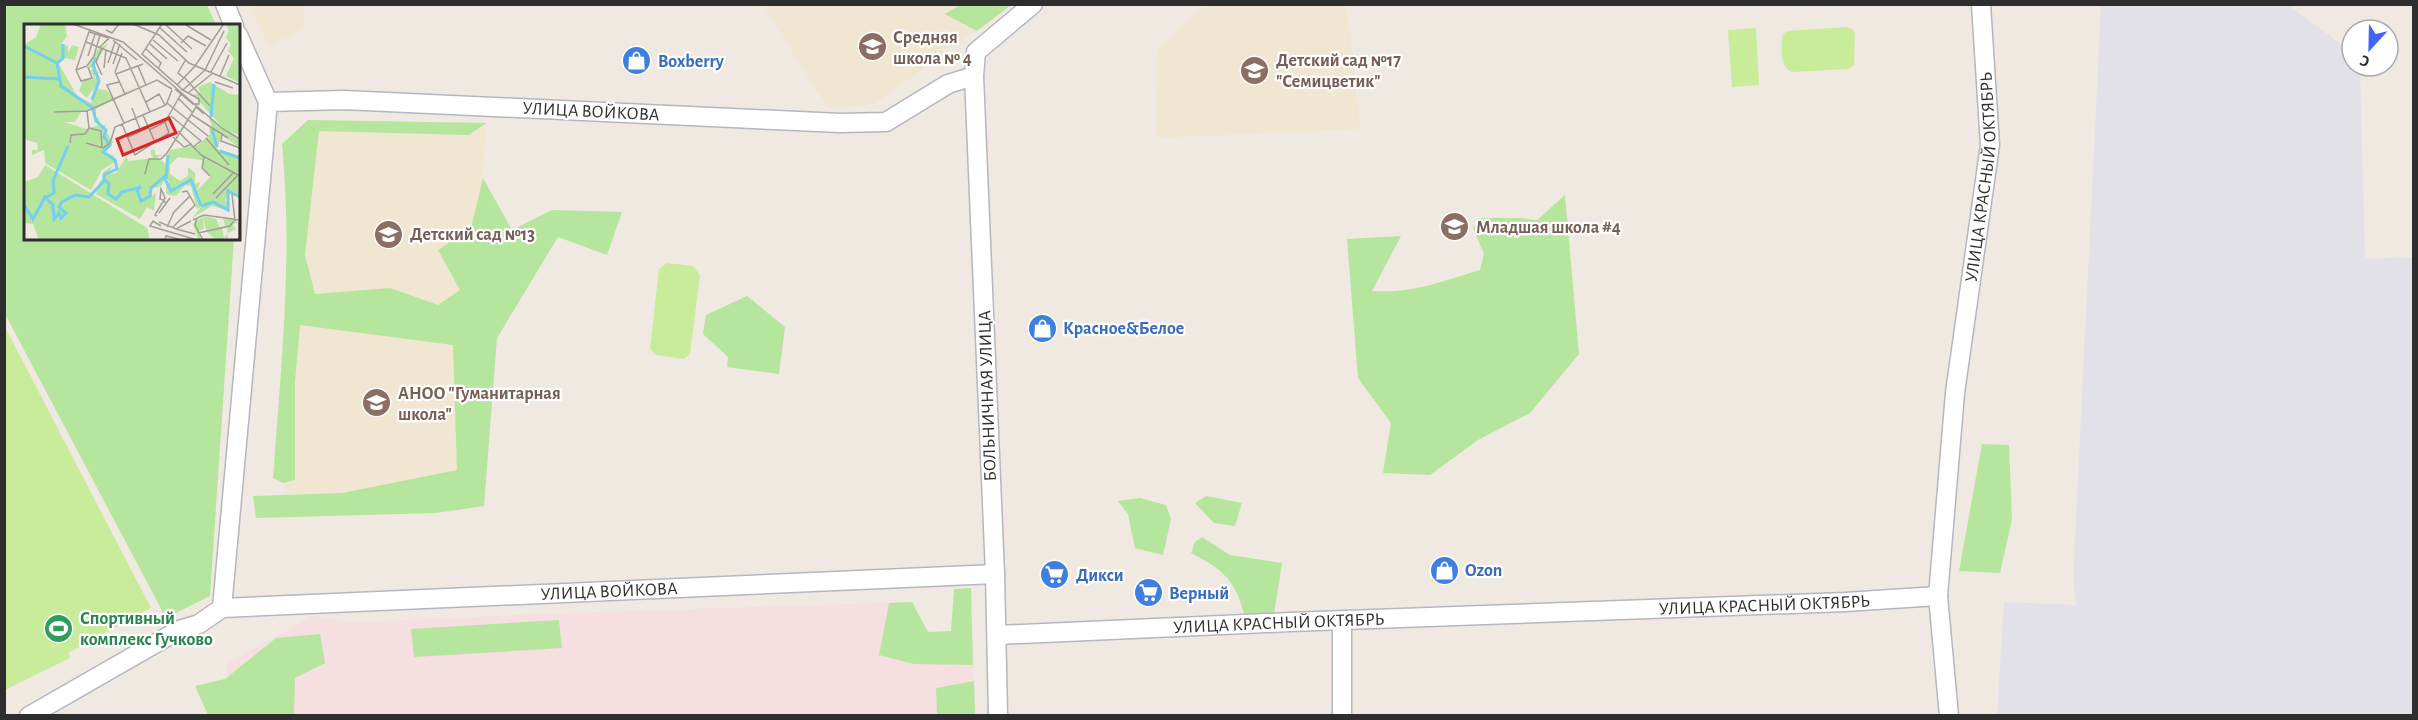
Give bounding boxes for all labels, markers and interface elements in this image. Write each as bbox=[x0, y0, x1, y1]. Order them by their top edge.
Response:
north arrow bbox=[2340, 18, 2400, 78]
inset map bbox=[24, 24, 240, 240]
place label: Средняя школа № 4 bbox=[893, 29, 972, 68]
school or university icon: Средняя школа № 4 bbox=[856, 31, 888, 63]
shop icon: Boxberry bbox=[621, 45, 653, 77]
place label: Детский сад №17 "Семицветик" bbox=[1276, 52, 1401, 91]
text: С bbox=[2358, 52, 2372, 70]
place label: Boxberry bbox=[658, 53, 725, 71]
school or university icon: Детский сад №17 "Семицветик" bbox=[1239, 54, 1271, 86]
street label: УЛИЦА КРАСНЫЙ ОКТЯБРЬ bbox=[1963, 71, 2000, 283]
street label: УЛИЦА ВОЙКОВА bbox=[522, 97, 660, 125]
school or university icon: Младшая школа #4 bbox=[1439, 211, 1471, 243]
school or university icon: Детский сад №13 bbox=[373, 218, 405, 250]
place label: Младшая школа #4 bbox=[1476, 219, 1621, 237]
place label: Детский сад №13 bbox=[410, 226, 535, 244]
street label: БОЛЬНИЧНАЯ УЛИЦА bbox=[976, 310, 1000, 482]
shop icon: Красное&Белое bbox=[1026, 312, 1058, 344]
place label: Красное&Белое bbox=[1063, 320, 1184, 338]
place label: АНОО "Гуманитарная школа" bbox=[398, 385, 561, 424]
school or university icon: АНОО "Гуманитарная школа" bbox=[361, 387, 393, 419]
shop icon: Ozon bbox=[1428, 554, 1460, 586]
supermarket icon: Дикси bbox=[1039, 559, 1071, 591]
place label: Ozon bbox=[1465, 562, 1502, 580]
place label: Дикси bbox=[1076, 567, 1124, 585]
supermarket icon: Верный bbox=[1132, 577, 1164, 609]
street label: УЛИЦА ВОЙКОВА bbox=[540, 580, 678, 604]
place label: Верный bbox=[1169, 585, 1229, 603]
street label: УЛИЦА КРАСНЫЙ ОКТЯБРЬ bbox=[1659, 592, 1871, 619]
place label: Спортивный комплекс Гучково bbox=[80, 610, 213, 649]
street label: УЛИЦА КРАСНЫЙ ОКТЯБРЬ bbox=[1173, 611, 1385, 637]
sports icon: Спортивный комплекс Гучково bbox=[43, 612, 75, 644]

